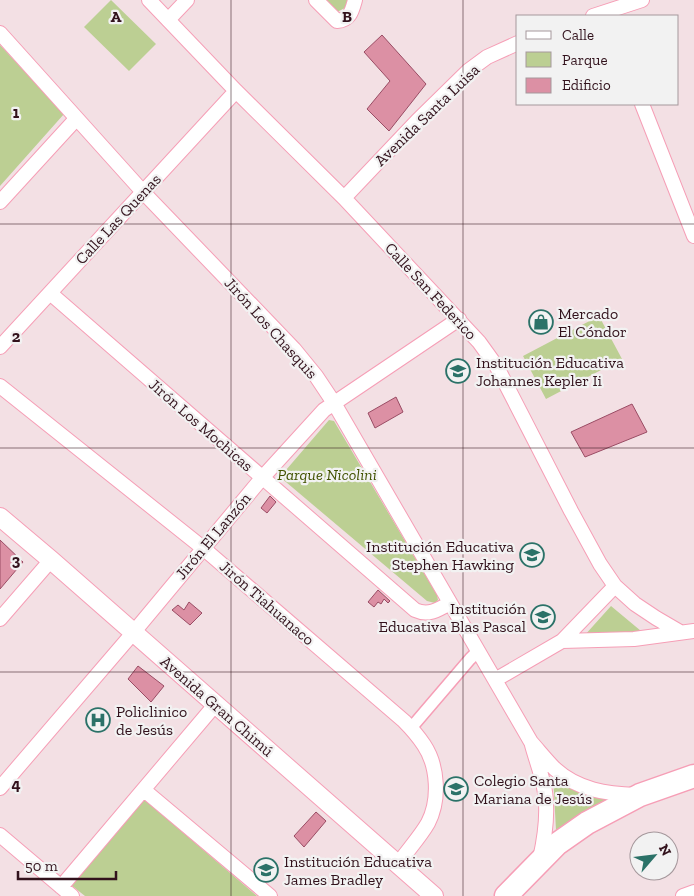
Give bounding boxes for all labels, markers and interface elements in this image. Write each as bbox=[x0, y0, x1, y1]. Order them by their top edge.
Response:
text: A bbox=[111, 7, 122, 26]
text: B bbox=[342, 7, 352, 26]
legend bbox=[516, 15, 679, 105]
text: Calle bbox=[562, 26, 594, 44]
text: Parque bbox=[562, 51, 608, 69]
street label: Avenida Santa Luisa bbox=[371, 60, 484, 170]
text: Edificio bbox=[562, 76, 611, 94]
text: 1 bbox=[13, 103, 20, 122]
street label: Calle Las Quenas bbox=[71, 170, 165, 268]
street label: Calle San Federico bbox=[381, 238, 481, 344]
street label: Jirón Los Chasquis bbox=[221, 273, 321, 383]
place label: Mercado El Cóndor bbox=[558, 304, 627, 341]
shop icon: Mercado El Cóndor bbox=[528, 309, 554, 335]
text: 2 bbox=[12, 327, 21, 346]
place label: Institución Educativa Johannes Kepler Ii bbox=[476, 353, 624, 390]
school or university icon: Institución Educativa Johannes Kepler Ii bbox=[445, 358, 471, 384]
street label: Jirón Los Mochicas bbox=[145, 375, 257, 475]
park label: Parque Nicolini bbox=[277, 465, 377, 484]
street label: Jirón El Lanzón bbox=[171, 488, 255, 583]
place label: Institución Educativa Stephen Hawking bbox=[366, 537, 514, 574]
school or university icon: Institución Educativa Stephen Hawking bbox=[519, 542, 545, 568]
text: 3 bbox=[12, 551, 21, 570]
street label: Jirón Tiahuanaco bbox=[216, 557, 318, 649]
place label: Institución Educativa Blas Pascal bbox=[379, 599, 527, 636]
school or university icon: Institución Educativa Blas Pascal bbox=[530, 604, 556, 630]
street label: Avenida Gran Chimú bbox=[157, 652, 277, 760]
place label: Policlinico de Jesús bbox=[116, 702, 187, 739]
hospital icon: Policlinico de Jesús bbox=[85, 707, 111, 733]
place label: Colegio Santa Mariana de Jesús bbox=[474, 771, 592, 808]
text: 4 bbox=[11, 775, 21, 794]
school or university icon: Colegio Santa Mariana de Jesús bbox=[443, 776, 469, 802]
north arrow bbox=[629, 831, 679, 881]
text: N bbox=[655, 841, 675, 859]
scale bar bbox=[18, 848, 115, 880]
place label: Institución Educativa James Bradley bbox=[284, 852, 432, 889]
text: 50 m bbox=[25, 857, 58, 875]
school or university icon: Institución Educativa James Bradley bbox=[253, 857, 279, 883]

